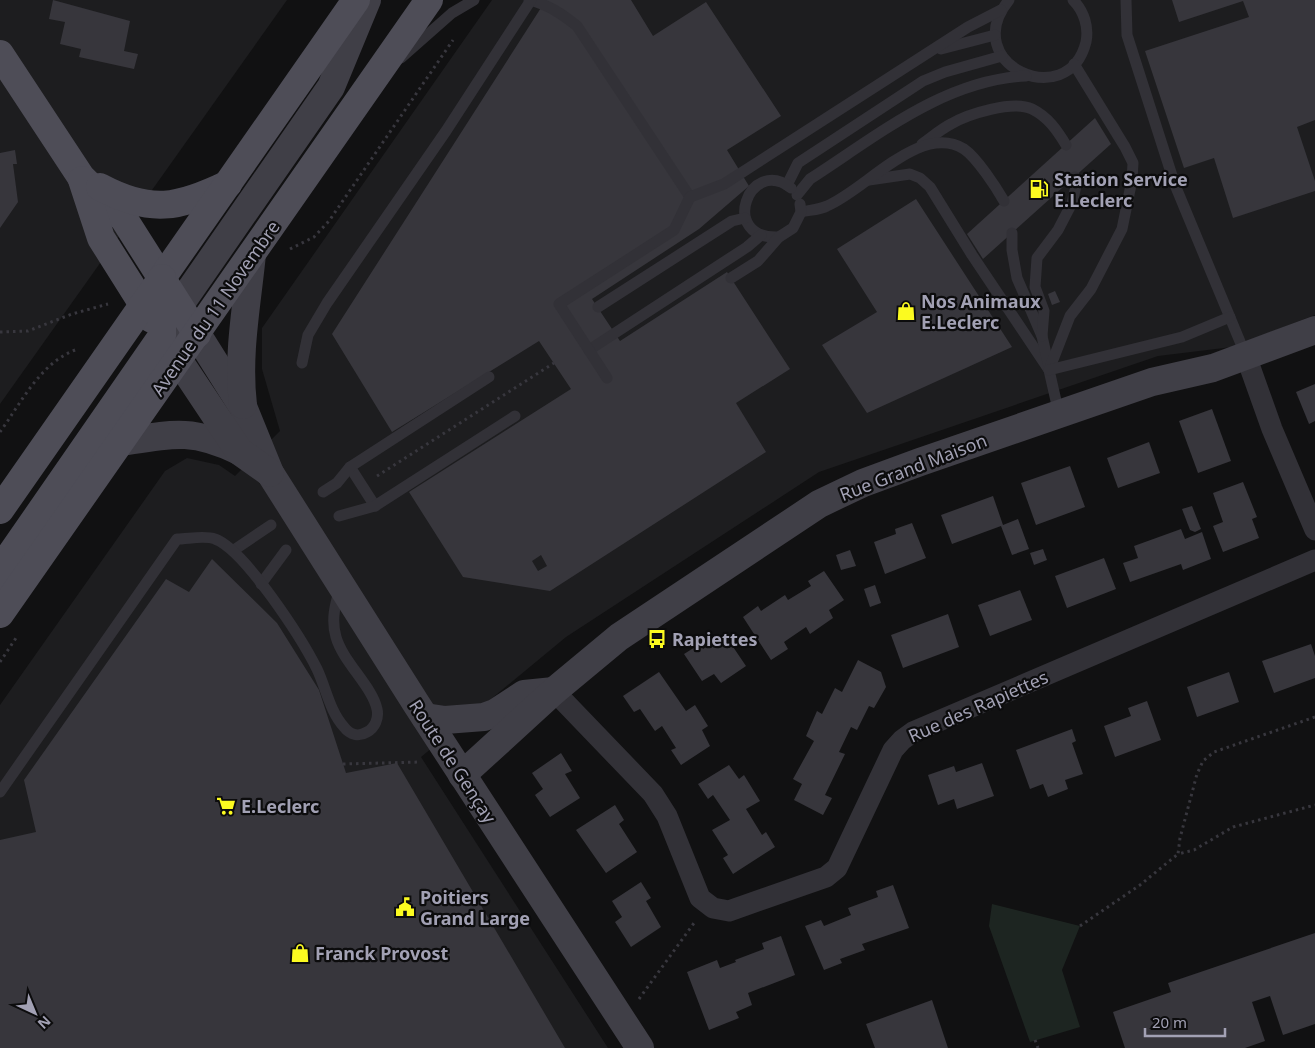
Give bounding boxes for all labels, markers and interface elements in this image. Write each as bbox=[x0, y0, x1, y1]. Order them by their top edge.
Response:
place label: Station Service E.Leclerc bbox=[1054, 167, 1188, 212]
fuel station icon: Station Service E.Leclerc bbox=[1028, 178, 1050, 200]
street label: Avenue du 11 Novembre bbox=[145, 216, 285, 400]
place label: Nos Animaux E.Leclerc bbox=[921, 289, 1041, 334]
shop icon: Nos Animaux E.Leclerc bbox=[895, 300, 917, 322]
street label: Rue Grand Maison bbox=[836, 428, 990, 506]
place label: Rapiettes bbox=[672, 627, 758, 651]
bus stop icon: Rapiettes bbox=[646, 628, 668, 650]
street label: Rue des Rapiettes bbox=[904, 664, 1052, 748]
street label: Route de Gençay bbox=[404, 695, 502, 828]
place label: E.Leclerc bbox=[241, 794, 319, 818]
supermarket icon: E.Leclerc bbox=[215, 795, 237, 817]
place label: Poitiers Grand Large bbox=[420, 885, 530, 930]
public building icon: Poitiers Grand Large bbox=[394, 896, 416, 918]
place label: Franck Provost bbox=[315, 941, 448, 965]
shop icon: Franck Provost bbox=[289, 942, 311, 964]
north arrow bbox=[10, 988, 60, 1038]
scale bar bbox=[1145, 1006, 1225, 1038]
text: N bbox=[34, 1012, 55, 1034]
text: 20 m bbox=[1152, 1012, 1187, 1032]

